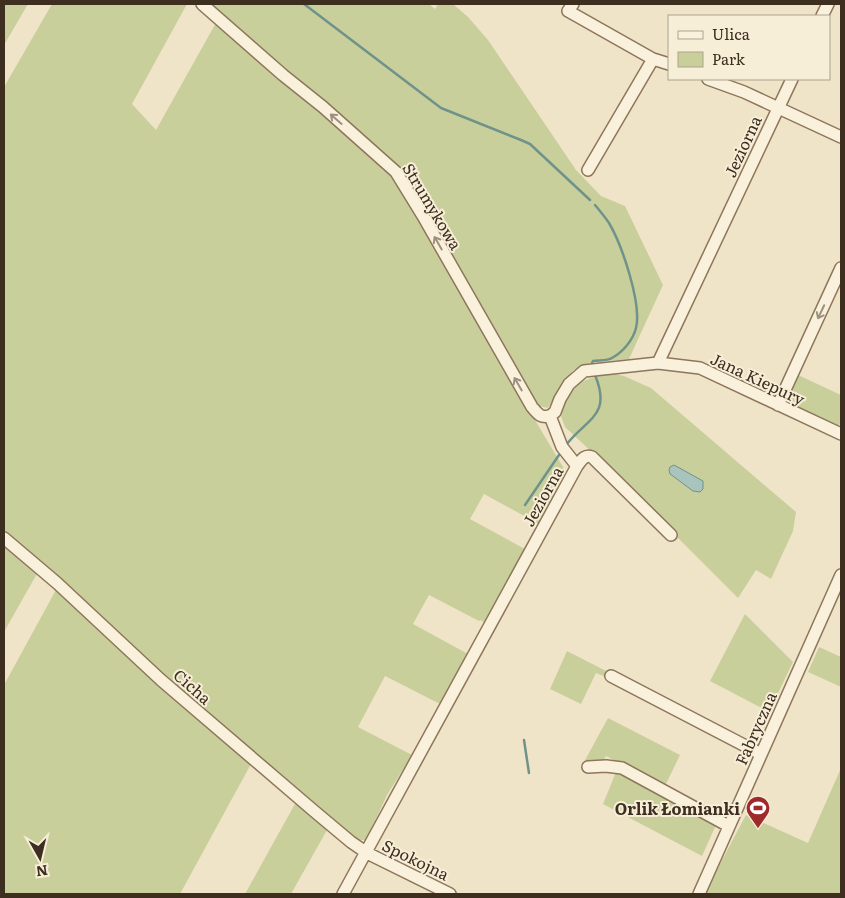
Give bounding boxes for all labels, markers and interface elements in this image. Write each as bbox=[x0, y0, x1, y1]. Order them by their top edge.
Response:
legend bbox=[668, 15, 830, 80]
text: Ulica bbox=[712, 22, 751, 45]
text: Park bbox=[712, 47, 746, 70]
street label: Jeziorna bbox=[717, 111, 767, 181]
one-way arrow bbox=[330, 113, 343, 124]
street label: Strumykowa bbox=[398, 158, 469, 254]
one-way arrow bbox=[432, 236, 442, 250]
one-way arrow bbox=[815, 304, 825, 319]
street label: Jana Kiepury bbox=[707, 346, 810, 411]
one-way arrow bbox=[513, 377, 523, 391]
street label: Jeziorna bbox=[516, 461, 569, 531]
street label: Cicha bbox=[169, 663, 218, 710]
street label: Fabryczna bbox=[728, 687, 782, 769]
sports icon: Orlik Łomianki bbox=[745, 795, 771, 829]
place label: Orlik Łomianki bbox=[615, 796, 740, 820]
street label: Spokojna bbox=[379, 832, 454, 886]
north arrow bbox=[15, 833, 65, 883]
text: N bbox=[34, 861, 49, 883]

